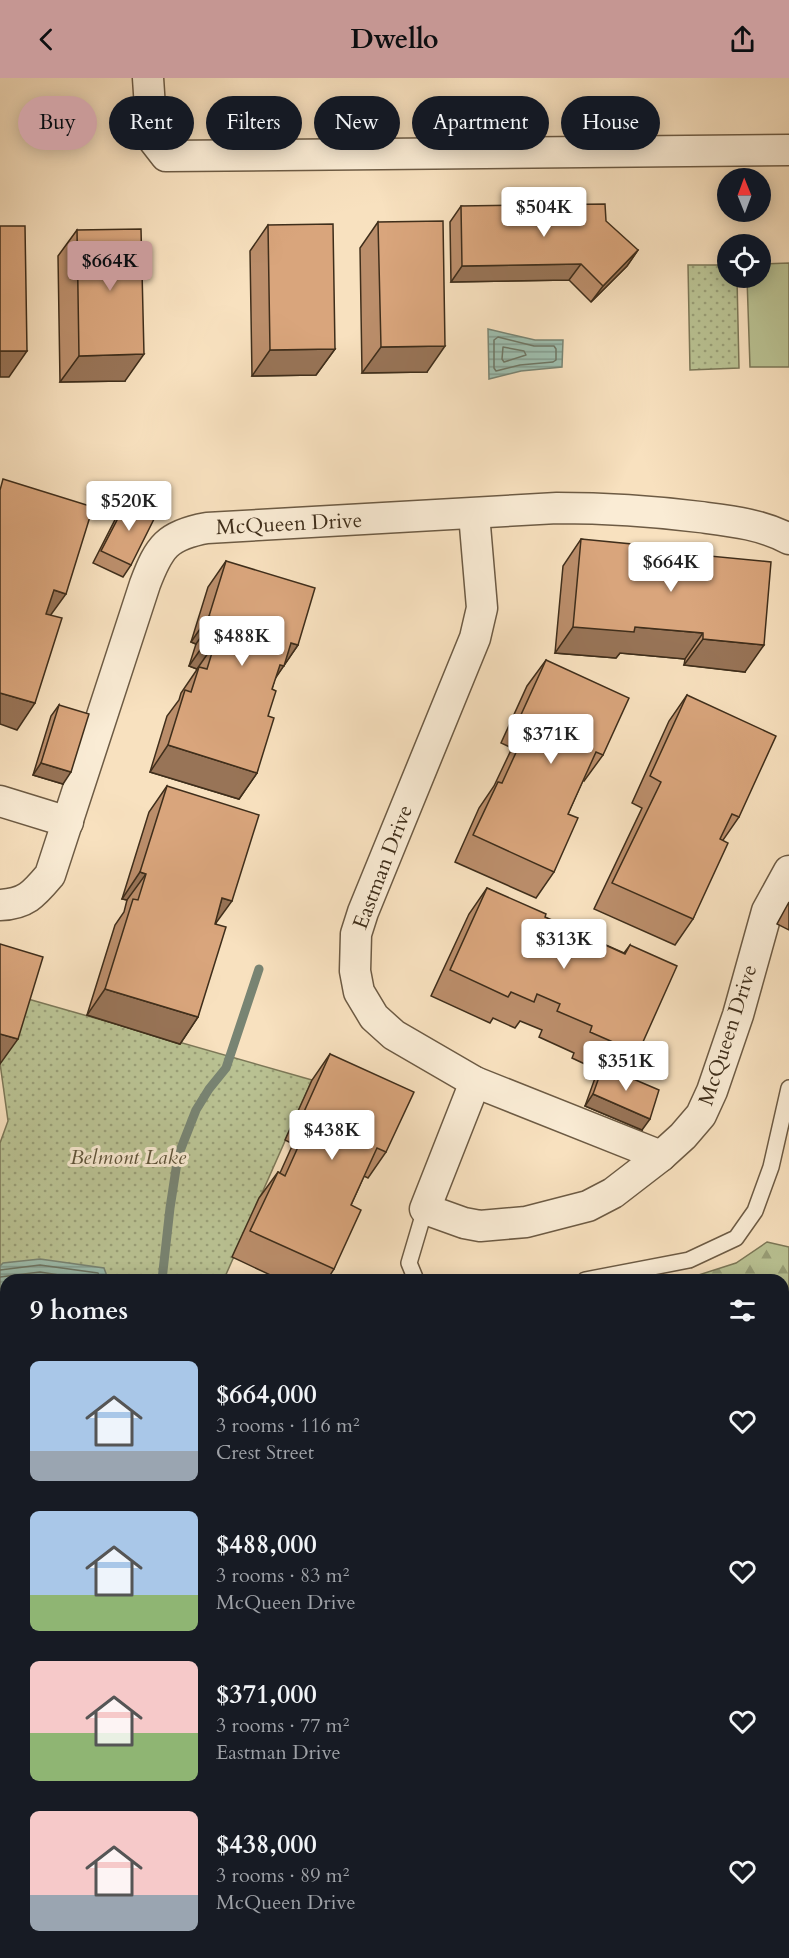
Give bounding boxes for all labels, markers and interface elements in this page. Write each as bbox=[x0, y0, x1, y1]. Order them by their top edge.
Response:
text: Dwello bbox=[350, 21, 439, 58]
icon: back bbox=[30, 23, 63, 56]
icon: share bbox=[726, 23, 759, 56]
chip: Buy bbox=[18, 96, 97, 150]
chip: Rent bbox=[109, 96, 194, 150]
chip: Filters bbox=[206, 96, 302, 150]
chip: New bbox=[314, 96, 400, 150]
chip: Apartment bbox=[412, 96, 549, 150]
chip: House bbox=[561, 96, 660, 150]
north arrow bbox=[717, 168, 771, 222]
map controls bbox=[717, 168, 771, 288]
pin: $504K bbox=[502, 187, 586, 238]
text: $504K bbox=[515, 193, 573, 220]
button: locate bbox=[717, 234, 771, 288]
pin: $664K bbox=[68, 241, 152, 292]
text: $664K bbox=[81, 247, 139, 274]
pin: $520K bbox=[87, 481, 171, 532]
text: $520K bbox=[100, 487, 158, 514]
street label: McQueen Drive bbox=[215, 506, 363, 542]
pin: $664K bbox=[629, 542, 713, 593]
text: $664K bbox=[642, 548, 700, 575]
pin: $488K bbox=[200, 616, 284, 667]
text: $488K bbox=[213, 622, 271, 649]
pin: $371K bbox=[509, 714, 593, 765]
text: $371K bbox=[522, 720, 580, 747]
street label: Eastman Drive bbox=[346, 801, 420, 933]
pin: $313K bbox=[522, 919, 606, 970]
text: $313K bbox=[535, 925, 593, 952]
street label: McQueen Drive bbox=[692, 961, 764, 1109]
pin: $351K bbox=[584, 1041, 668, 1092]
text: $351K bbox=[597, 1047, 655, 1074]
pin: $438K bbox=[290, 1110, 374, 1161]
text: $438K bbox=[303, 1116, 361, 1143]
park label: Belmont Lake bbox=[70, 1143, 187, 1172]
text: 9 homes bbox=[30, 1293, 128, 1328]
icon: filters bbox=[726, 1294, 759, 1327]
text: $664,000 bbox=[216, 1377, 317, 1412]
icon: home bbox=[78, 1385, 150, 1457]
icon: heart bbox=[726, 1405, 759, 1438]
text: 3 rooms · 116 m² bbox=[216, 1412, 360, 1439]
text: Crest Street bbox=[216, 1439, 314, 1466]
text: $488,000 bbox=[216, 1527, 317, 1562]
icon: home bbox=[78, 1535, 150, 1607]
icon: heart bbox=[726, 1555, 759, 1588]
text: 3 rooms · 83 m² bbox=[216, 1562, 349, 1589]
text: McQueen Drive bbox=[216, 1589, 355, 1616]
text: $371,000 bbox=[216, 1677, 317, 1712]
icon: home bbox=[78, 1685, 150, 1757]
icon: heart bbox=[726, 1705, 759, 1738]
text: 3 rooms · 77 m² bbox=[216, 1712, 349, 1739]
text: Eastman Drive bbox=[216, 1739, 341, 1766]
text: $438,000 bbox=[216, 1827, 317, 1862]
icon: home bbox=[78, 1835, 150, 1907]
icon: heart bbox=[726, 1855, 759, 1888]
text: 3 rooms · 89 m² bbox=[216, 1862, 349, 1889]
text: McQueen Drive bbox=[216, 1889, 355, 1916]

